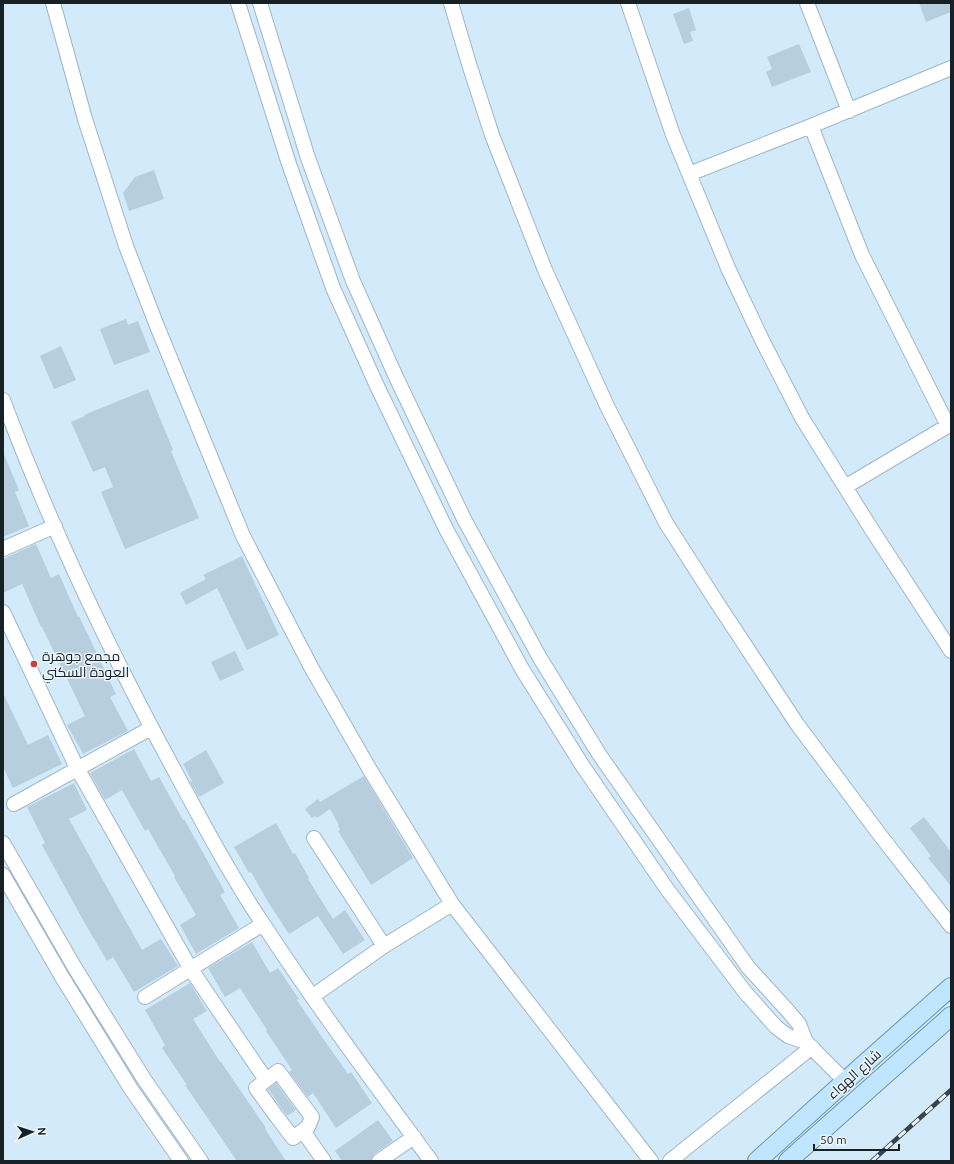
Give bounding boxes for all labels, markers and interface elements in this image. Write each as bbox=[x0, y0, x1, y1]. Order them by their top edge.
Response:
place label: مجمع جوهرة العودة السكني bbox=[42, 648, 129, 684]
marker: مجمع جوهرة العودة السكني bbox=[29, 659, 39, 669]
street label: شارع الهواء bbox=[824, 1046, 885, 1103]
north arrow bbox=[12, 1112, 52, 1152]
scale bar bbox=[814, 1126, 899, 1152]
text: N bbox=[36, 1127, 48, 1136]
text: 50 m bbox=[820, 1133, 847, 1146]

